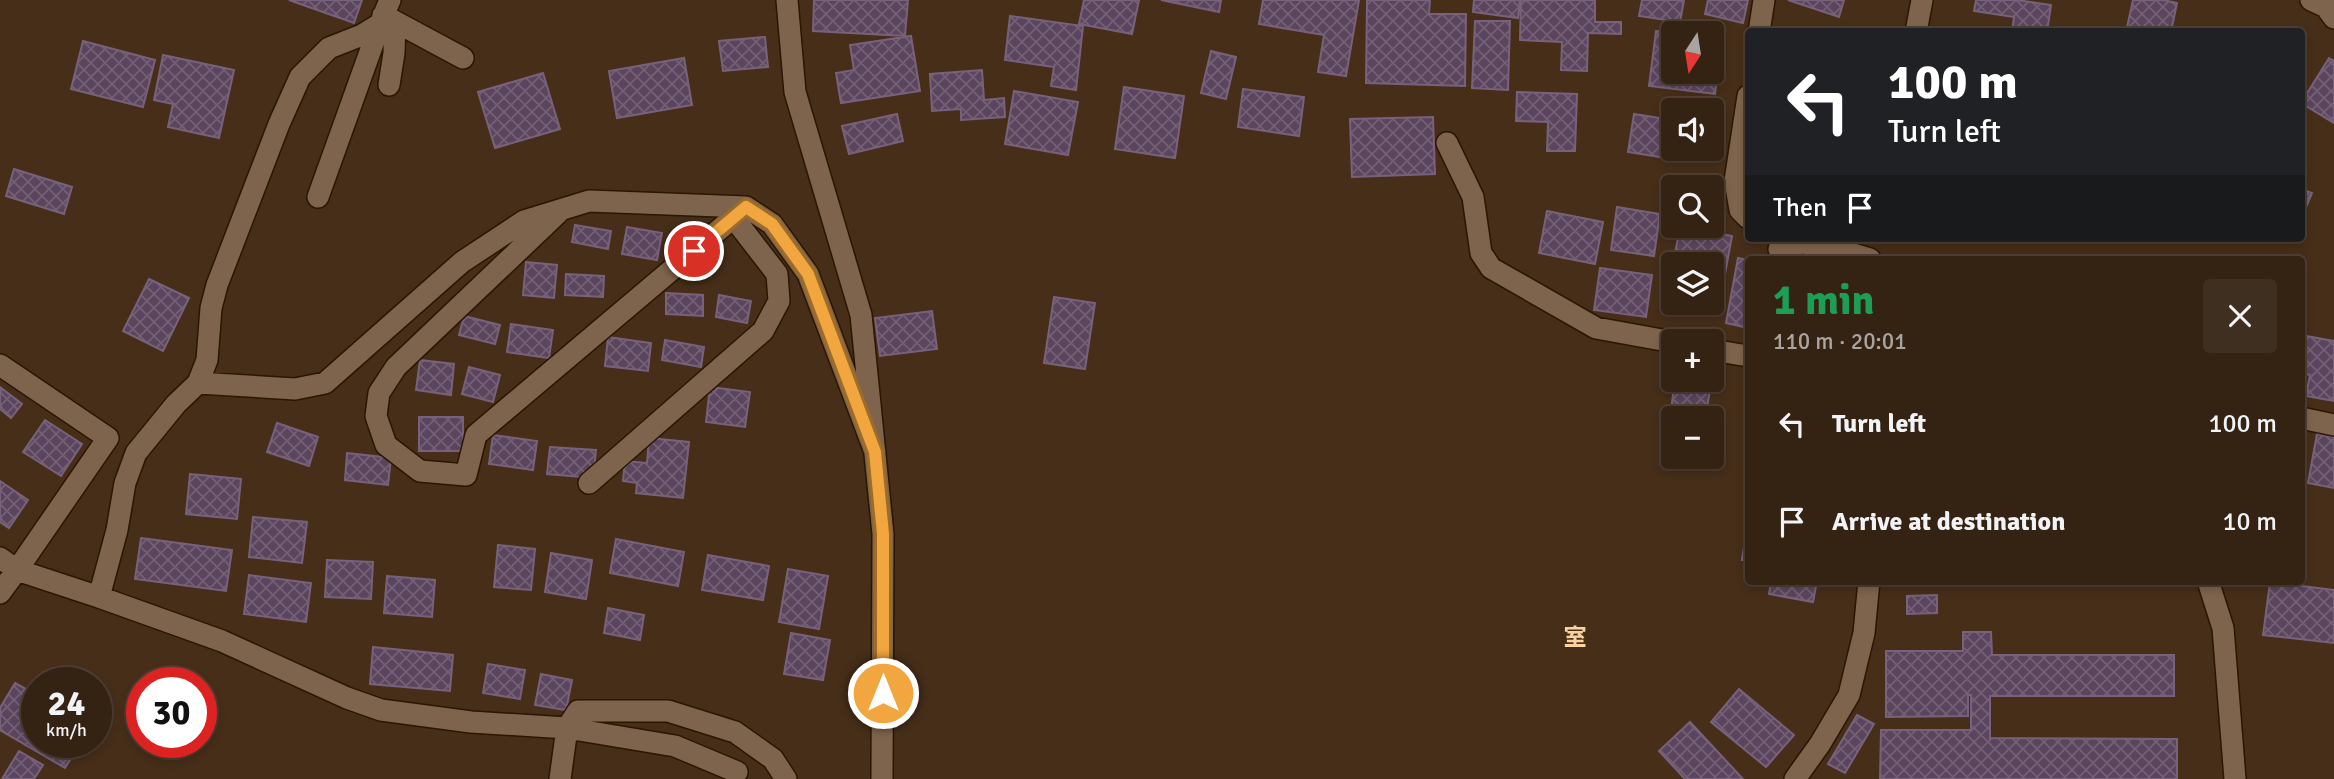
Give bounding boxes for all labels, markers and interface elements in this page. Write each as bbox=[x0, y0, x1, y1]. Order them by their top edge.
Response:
north arrow bbox=[1661, 21, 1724, 84]
map controls bbox=[1661, 21, 1724, 469]
text: 100 m bbox=[1888, 52, 2018, 112]
icon: left bbox=[1773, 56, 1864, 147]
button: sound bbox=[1661, 98, 1724, 161]
text: Turn left bbox=[1888, 112, 2001, 151]
button: search bbox=[1661, 175, 1724, 238]
icon: arrive bbox=[1841, 189, 1879, 227]
text: Then bbox=[1773, 192, 1827, 224]
pin bbox=[664, 221, 724, 281]
icon: arrive bbox=[675, 232, 713, 270]
button: layers bbox=[1661, 252, 1724, 315]
text: 1 min bbox=[1773, 275, 1874, 326]
button: close bbox=[2203, 279, 2277, 353]
text: 110 m · 20:01 bbox=[1773, 327, 1907, 356]
button: + bbox=[1661, 329, 1724, 392]
icon: left bbox=[1773, 405, 1811, 443]
button: − bbox=[1661, 406, 1724, 469]
text: Turn left bbox=[1832, 408, 1926, 440]
text: 100 m bbox=[2208, 408, 2277, 440]
icon: arrive bbox=[1773, 503, 1811, 541]
text: Arrive at destination bbox=[1832, 506, 2065, 538]
text: 10 m bbox=[2222, 506, 2277, 538]
district label: 室 bbox=[1564, 623, 1587, 652]
position arrow bbox=[846, 656, 920, 730]
speed limit sign: 30 bbox=[126, 667, 217, 758]
text: 24 bbox=[48, 682, 85, 725]
text: km/h bbox=[46, 719, 87, 741]

